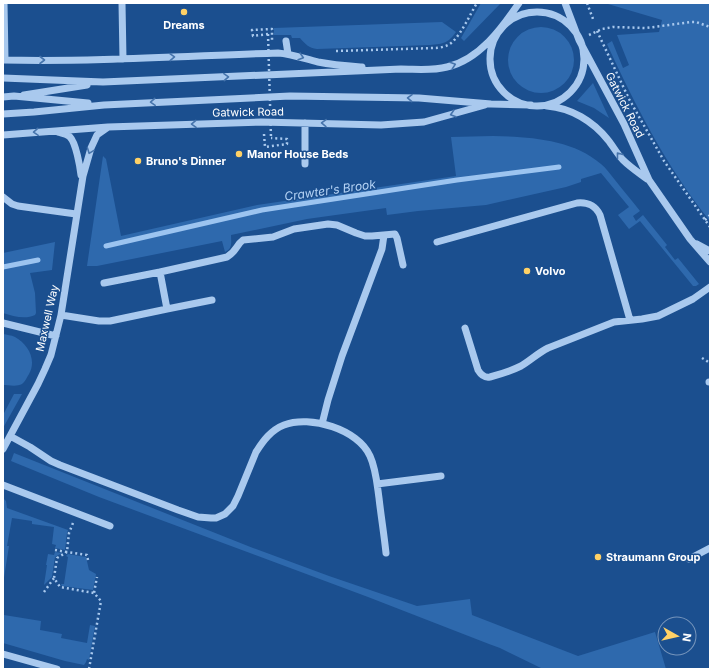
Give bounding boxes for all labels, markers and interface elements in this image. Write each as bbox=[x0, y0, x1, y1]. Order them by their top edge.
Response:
marker: Dreams bbox=[179, 7, 189, 17]
place label: Dreams bbox=[163, 18, 205, 32]
one-way arrow bbox=[298, 52, 305, 61]
one-way arrow bbox=[169, 53, 175, 61]
one-way arrow bbox=[39, 56, 45, 64]
one-way arrow bbox=[449, 61, 456, 70]
street label: Gatwick Road bbox=[602, 70, 648, 140]
one-way arrow bbox=[223, 73, 229, 81]
one-way arrow bbox=[407, 94, 413, 102]
one-way arrow bbox=[150, 98, 156, 106]
street label: Gatwick Road bbox=[212, 104, 284, 120]
one-way arrow bbox=[450, 109, 457, 118]
one-way arrow bbox=[321, 119, 327, 128]
one-way arrow bbox=[191, 120, 197, 128]
one-way arrow bbox=[33, 128, 40, 137]
place label: Manor House Beds bbox=[247, 147, 348, 161]
one-way arrow bbox=[86, 148, 94, 155]
marker: Manor House Beds bbox=[234, 149, 244, 159]
one-way arrow bbox=[617, 152, 624, 159]
place label: Bruno's Dinner bbox=[146, 154, 227, 168]
marker: Bruno's Dinner bbox=[133, 156, 143, 166]
water label: Crawter's Brook bbox=[283, 176, 377, 204]
place label: Volvo bbox=[535, 264, 566, 278]
marker: Volvo bbox=[522, 266, 532, 276]
street label: Maxwell Way bbox=[33, 283, 61, 353]
place label: Straumann Group bbox=[606, 550, 701, 564]
marker: Straumann Group bbox=[593, 552, 603, 562]
north arrow bbox=[657, 616, 697, 656]
text: N bbox=[679, 632, 694, 643]

